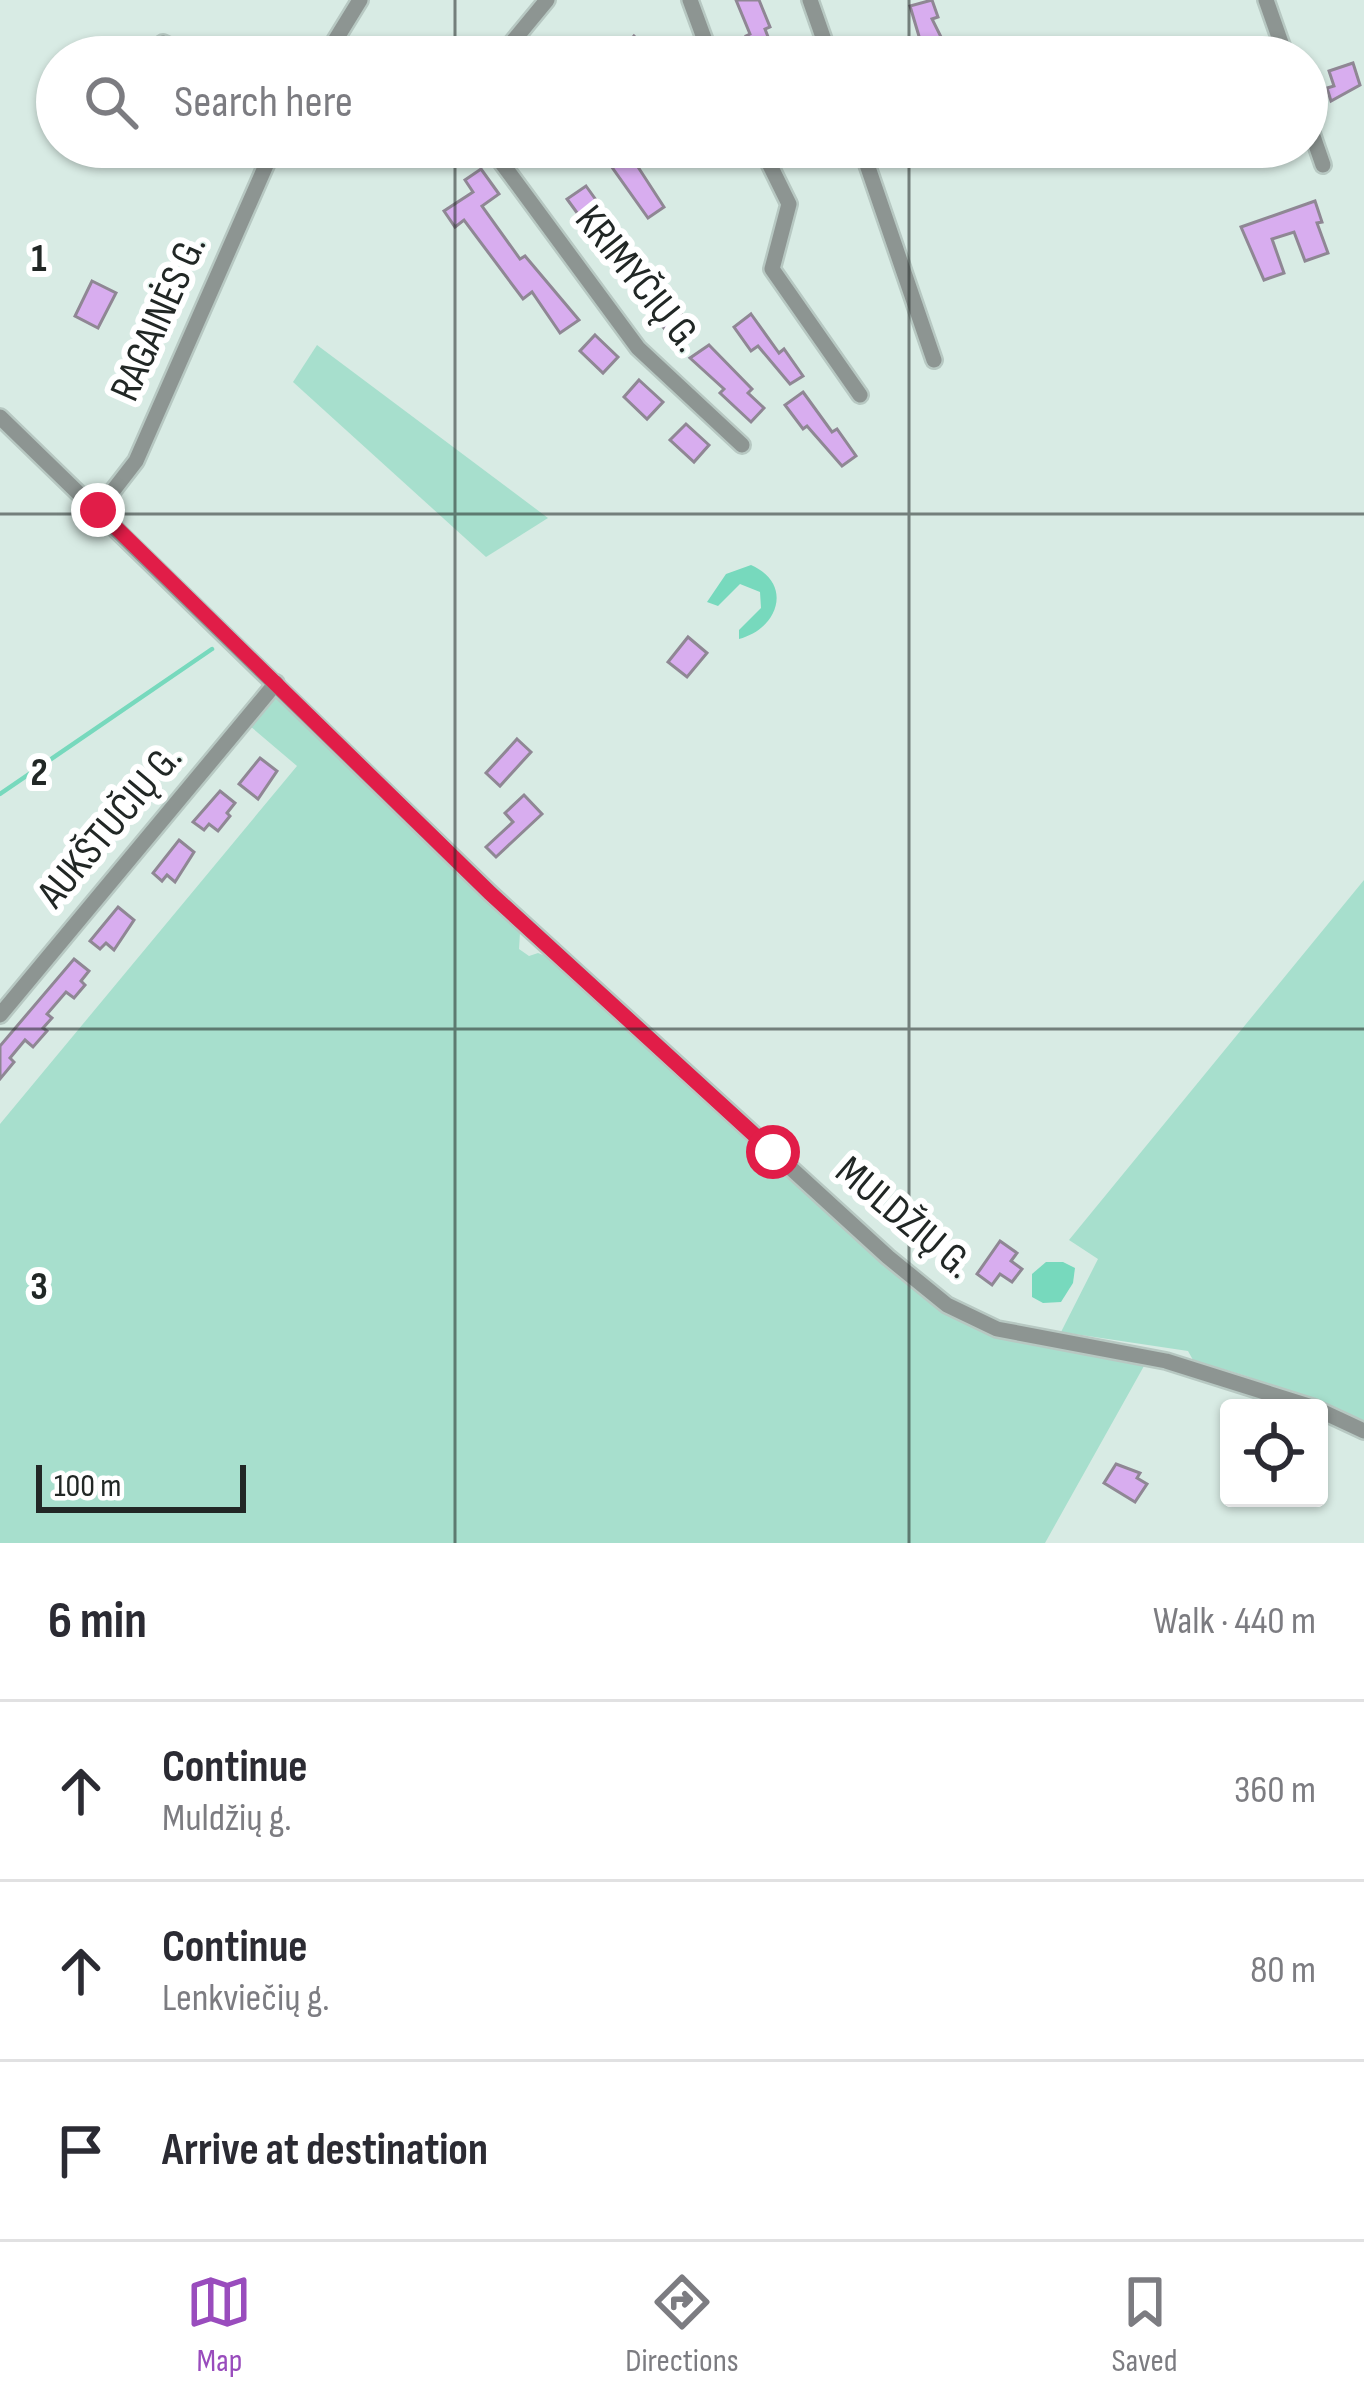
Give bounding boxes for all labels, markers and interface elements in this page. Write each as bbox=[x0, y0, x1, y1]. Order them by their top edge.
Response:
search box bbox=[36, 36, 1328, 168]
icon: search bbox=[78, 69, 144, 135]
text: Search here bbox=[174, 75, 353, 130]
street label: KRIMYČIŲ G. bbox=[564, 195, 712, 363]
street label: RAGAINĖS G. bbox=[100, 227, 218, 409]
text: 1 bbox=[31, 236, 47, 283]
route end bbox=[71, 483, 125, 537]
street label: AUKŠTUČIŲ G. bbox=[26, 734, 193, 919]
text: 2 bbox=[30, 750, 48, 797]
route start bbox=[746, 1125, 800, 1179]
street label: MULDŽIŲ G. bbox=[825, 1146, 983, 1290]
text: 3 bbox=[30, 1264, 48, 1311]
map controls bbox=[1220, 1399, 1328, 1507]
button: locate bbox=[1220, 1399, 1328, 1507]
scale bar bbox=[36, 1459, 246, 1512]
text: 100 m bbox=[54, 1466, 121, 1506]
text: 6 min bbox=[48, 1591, 147, 1652]
text: Walk · 440 m bbox=[1153, 1598, 1316, 1645]
text: Continue bbox=[162, 1740, 308, 1795]
icon: ahead bbox=[48, 1758, 114, 1824]
text: 360 m bbox=[1234, 1767, 1316, 1814]
text: Muldžių g. bbox=[162, 1795, 292, 1842]
text: Continue bbox=[162, 1920, 308, 1975]
icon: ahead bbox=[48, 1938, 114, 2004]
text: 80 m bbox=[1250, 1947, 1316, 1994]
text: Lenkviečių g. bbox=[162, 1975, 330, 2022]
icon: arrive bbox=[48, 2118, 114, 2184]
text: Arrive at destination bbox=[162, 2123, 488, 2178]
tab: Map bbox=[186, 2269, 252, 2381]
tab: Directions bbox=[625, 2269, 739, 2381]
tab: Saved bbox=[1111, 2269, 1178, 2381]

